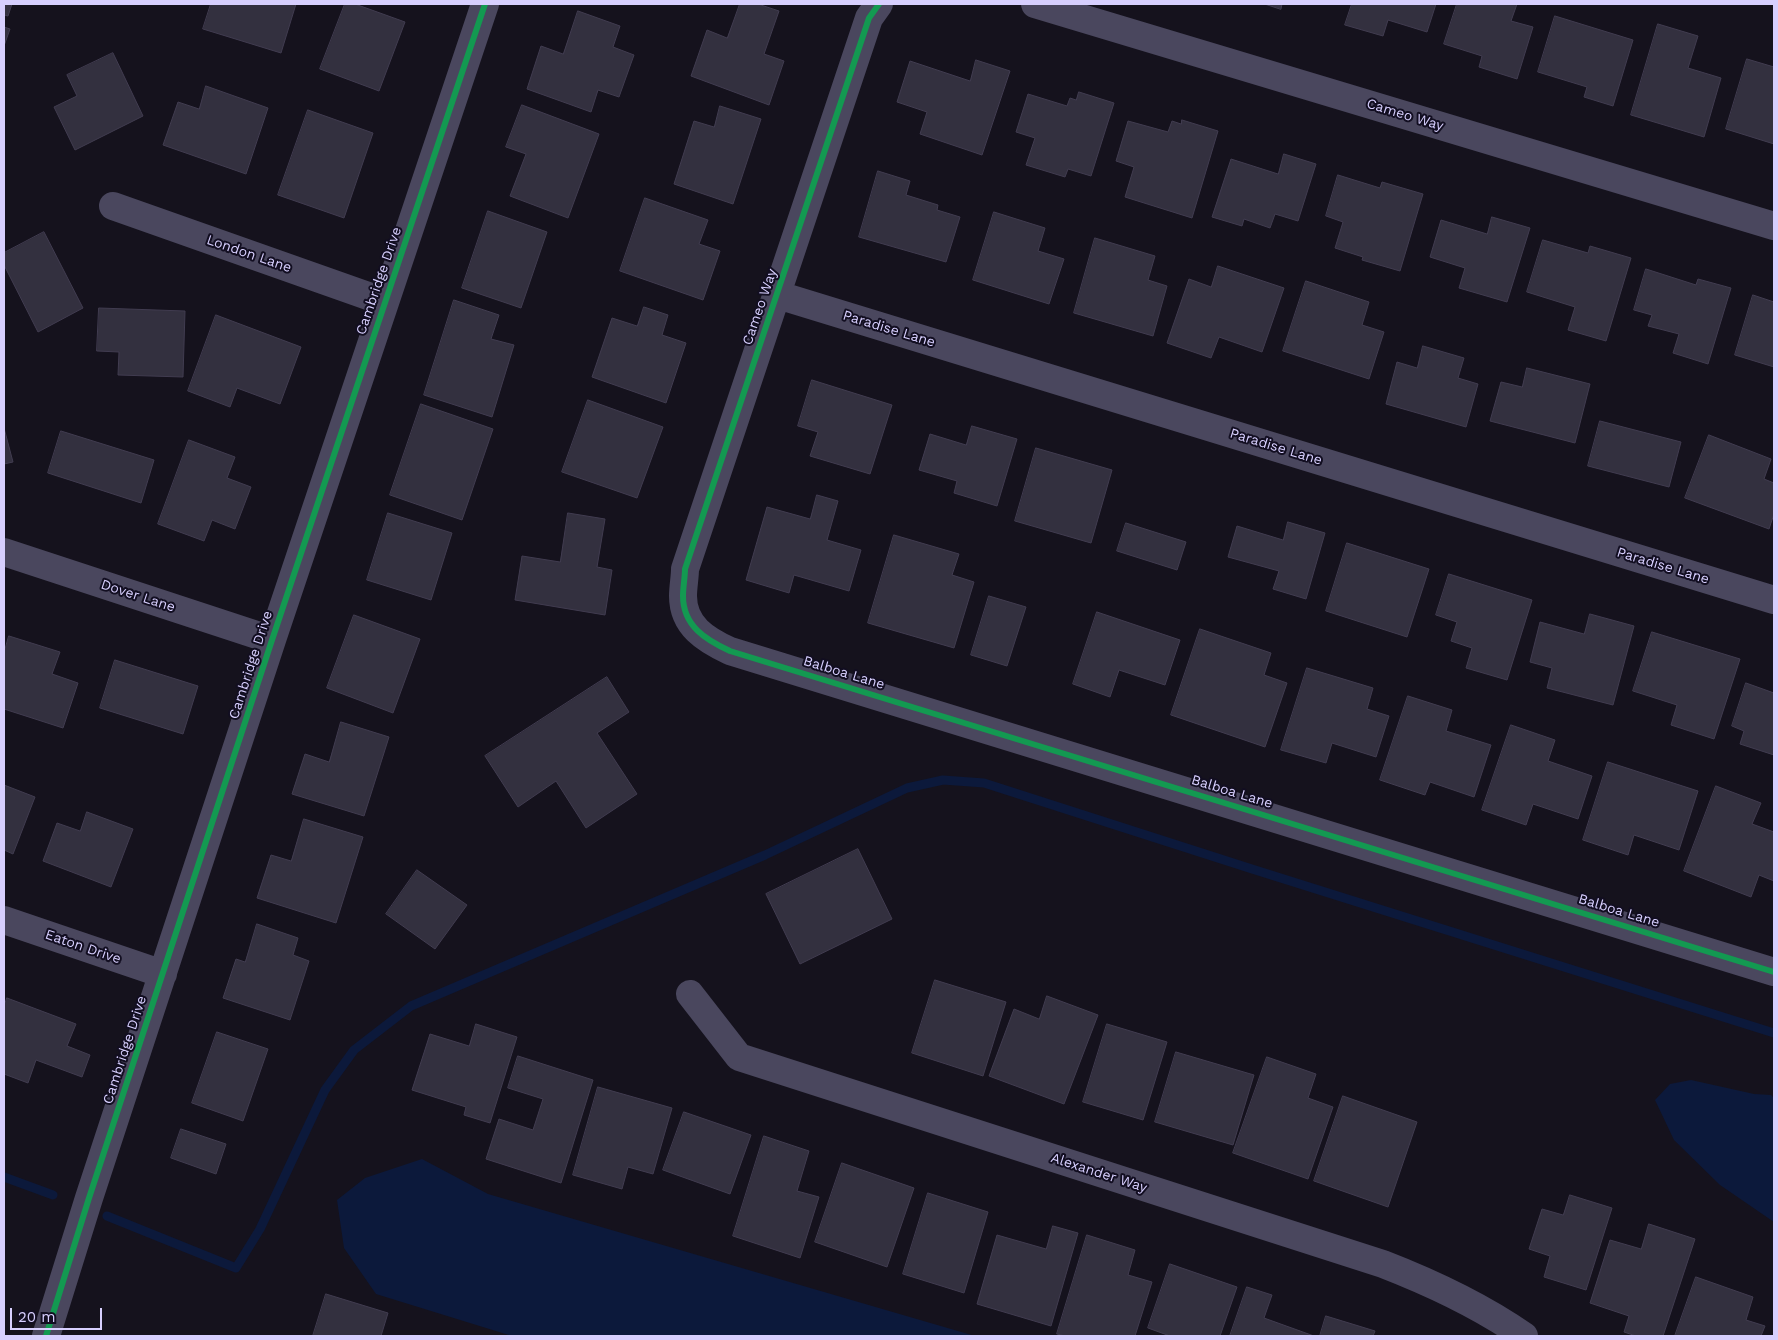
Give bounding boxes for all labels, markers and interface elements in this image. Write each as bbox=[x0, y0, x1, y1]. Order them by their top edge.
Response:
street label: Cameo Way bbox=[1364, 95, 1446, 135]
street label: Cambridge Drive bbox=[353, 225, 405, 337]
street label: London Lane bbox=[204, 232, 294, 276]
street label: Cameo Way bbox=[739, 267, 781, 347]
street label: Paradise Lane bbox=[841, 307, 937, 351]
street label: Paradise Lane bbox=[1228, 425, 1324, 469]
street label: Paradise Lane bbox=[1615, 544, 1711, 588]
street label: Dover Lane bbox=[99, 576, 177, 616]
street label: Cambridge Drive bbox=[226, 609, 276, 721]
street label: Balboa Lane bbox=[801, 653, 887, 693]
street label: Balboa Lane bbox=[1189, 772, 1275, 812]
street label: Balboa Lane bbox=[1576, 891, 1662, 931]
street label: Eaton Drive bbox=[43, 926, 123, 968]
street label: Cambridge Drive bbox=[100, 994, 150, 1106]
street label: Alexander Way bbox=[1049, 1150, 1149, 1196]
scale bar bbox=[12, 1298, 105, 1330]
text: 20 m bbox=[18, 1308, 56, 1326]

